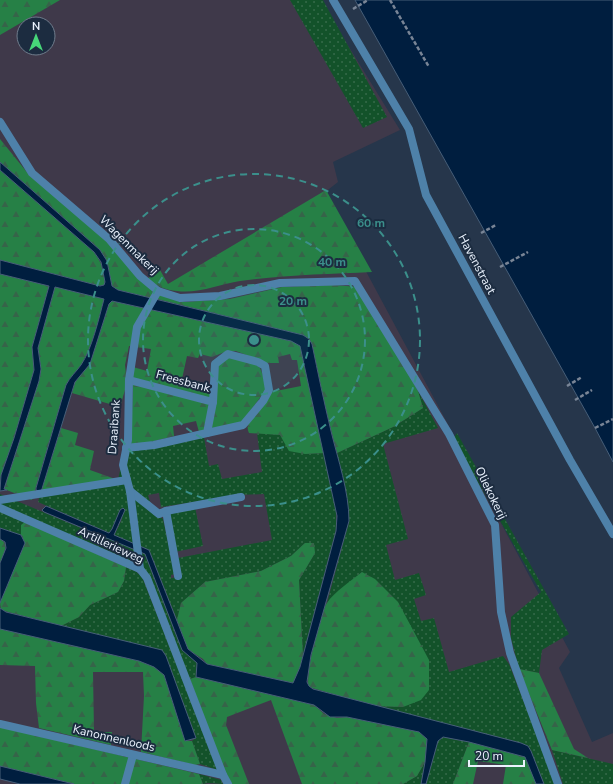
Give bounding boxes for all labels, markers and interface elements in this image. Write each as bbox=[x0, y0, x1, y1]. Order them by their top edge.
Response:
north arrow bbox=[16, 16, 56, 56]
text: N bbox=[32, 19, 40, 34]
street label: Wagenmakerij bbox=[96, 212, 162, 278]
text: 60 m bbox=[357, 215, 385, 231]
street label: Havenstraat bbox=[454, 231, 500, 298]
text: 40 m bbox=[318, 254, 346, 270]
text: 20 m bbox=[279, 293, 307, 309]
centre of rings bbox=[247, 333, 261, 347]
street label: Freesbank bbox=[154, 366, 213, 396]
street label: Draaibank bbox=[104, 398, 124, 455]
street label: Oliekokerij bbox=[471, 464, 511, 522]
street label: Artillerieweg bbox=[76, 523, 146, 567]
street label: Kanonnenloods bbox=[71, 721, 157, 755]
scale bar bbox=[469, 742, 524, 768]
text: 20 m bbox=[475, 748, 503, 764]

